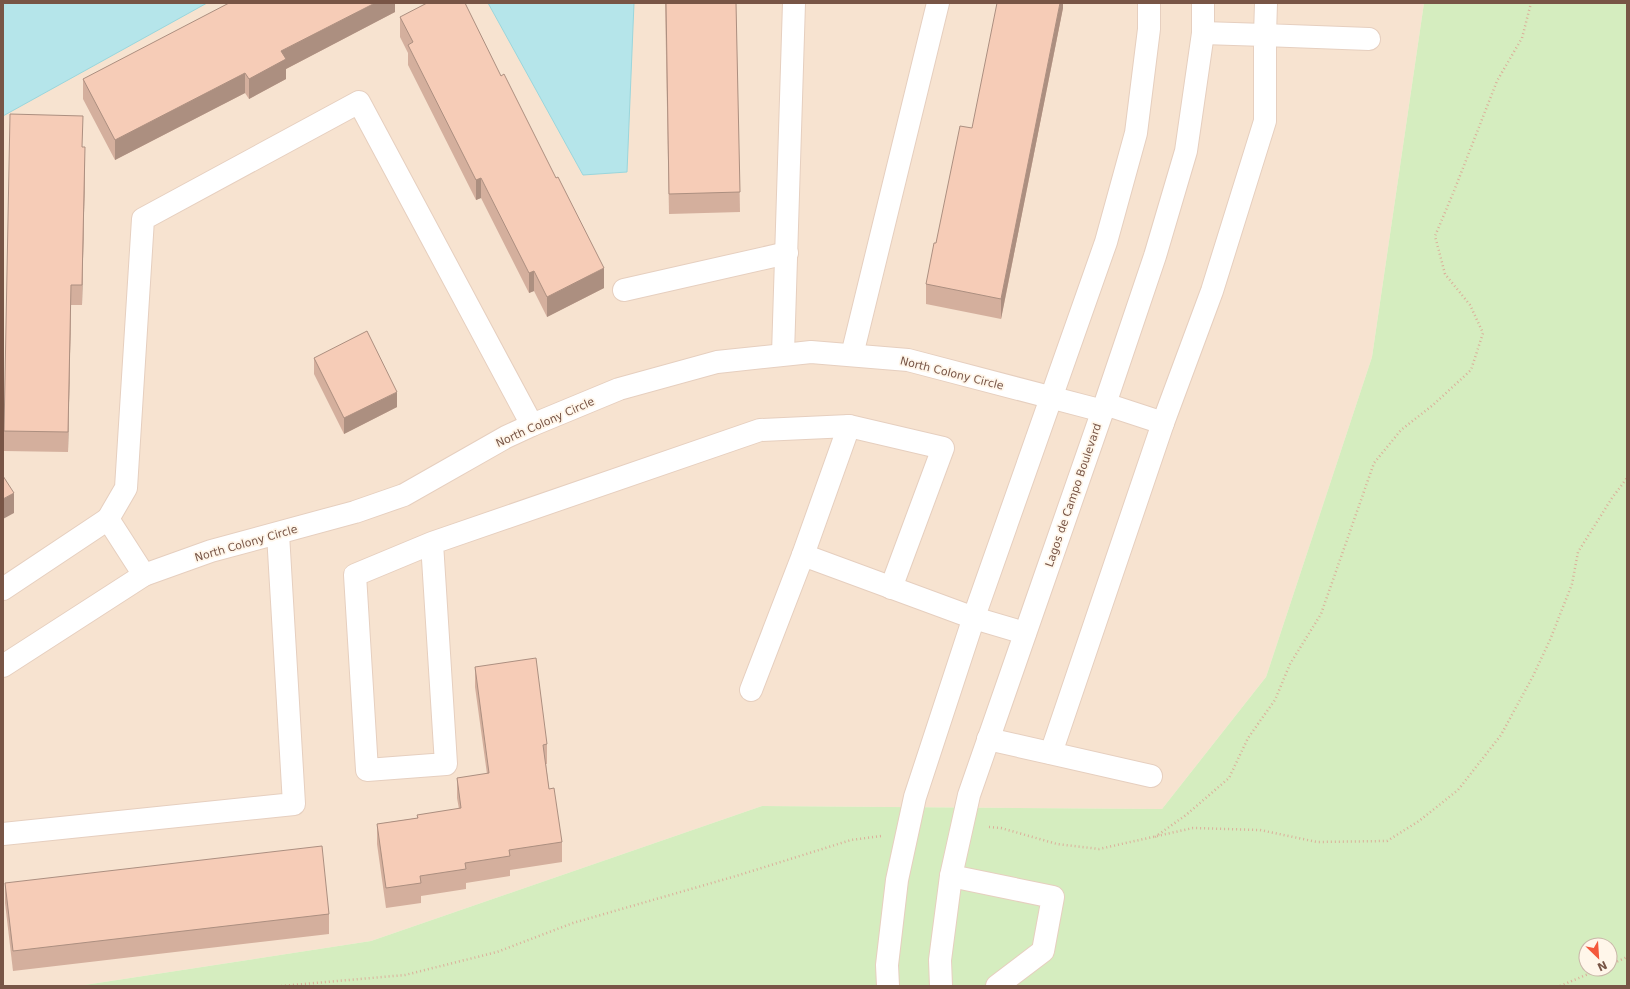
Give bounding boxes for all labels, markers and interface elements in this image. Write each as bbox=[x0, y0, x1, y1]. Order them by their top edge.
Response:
street label: North Colony Circle bbox=[899, 354, 1005, 393]
street label: North Colony Circle bbox=[494, 395, 597, 450]
street label: Lagos de Campo Boulevard bbox=[1043, 422, 1104, 569]
street label: North Colony Circle bbox=[193, 523, 299, 564]
north arrow bbox=[1578, 937, 1618, 977]
text: N bbox=[1595, 958, 1609, 973]

